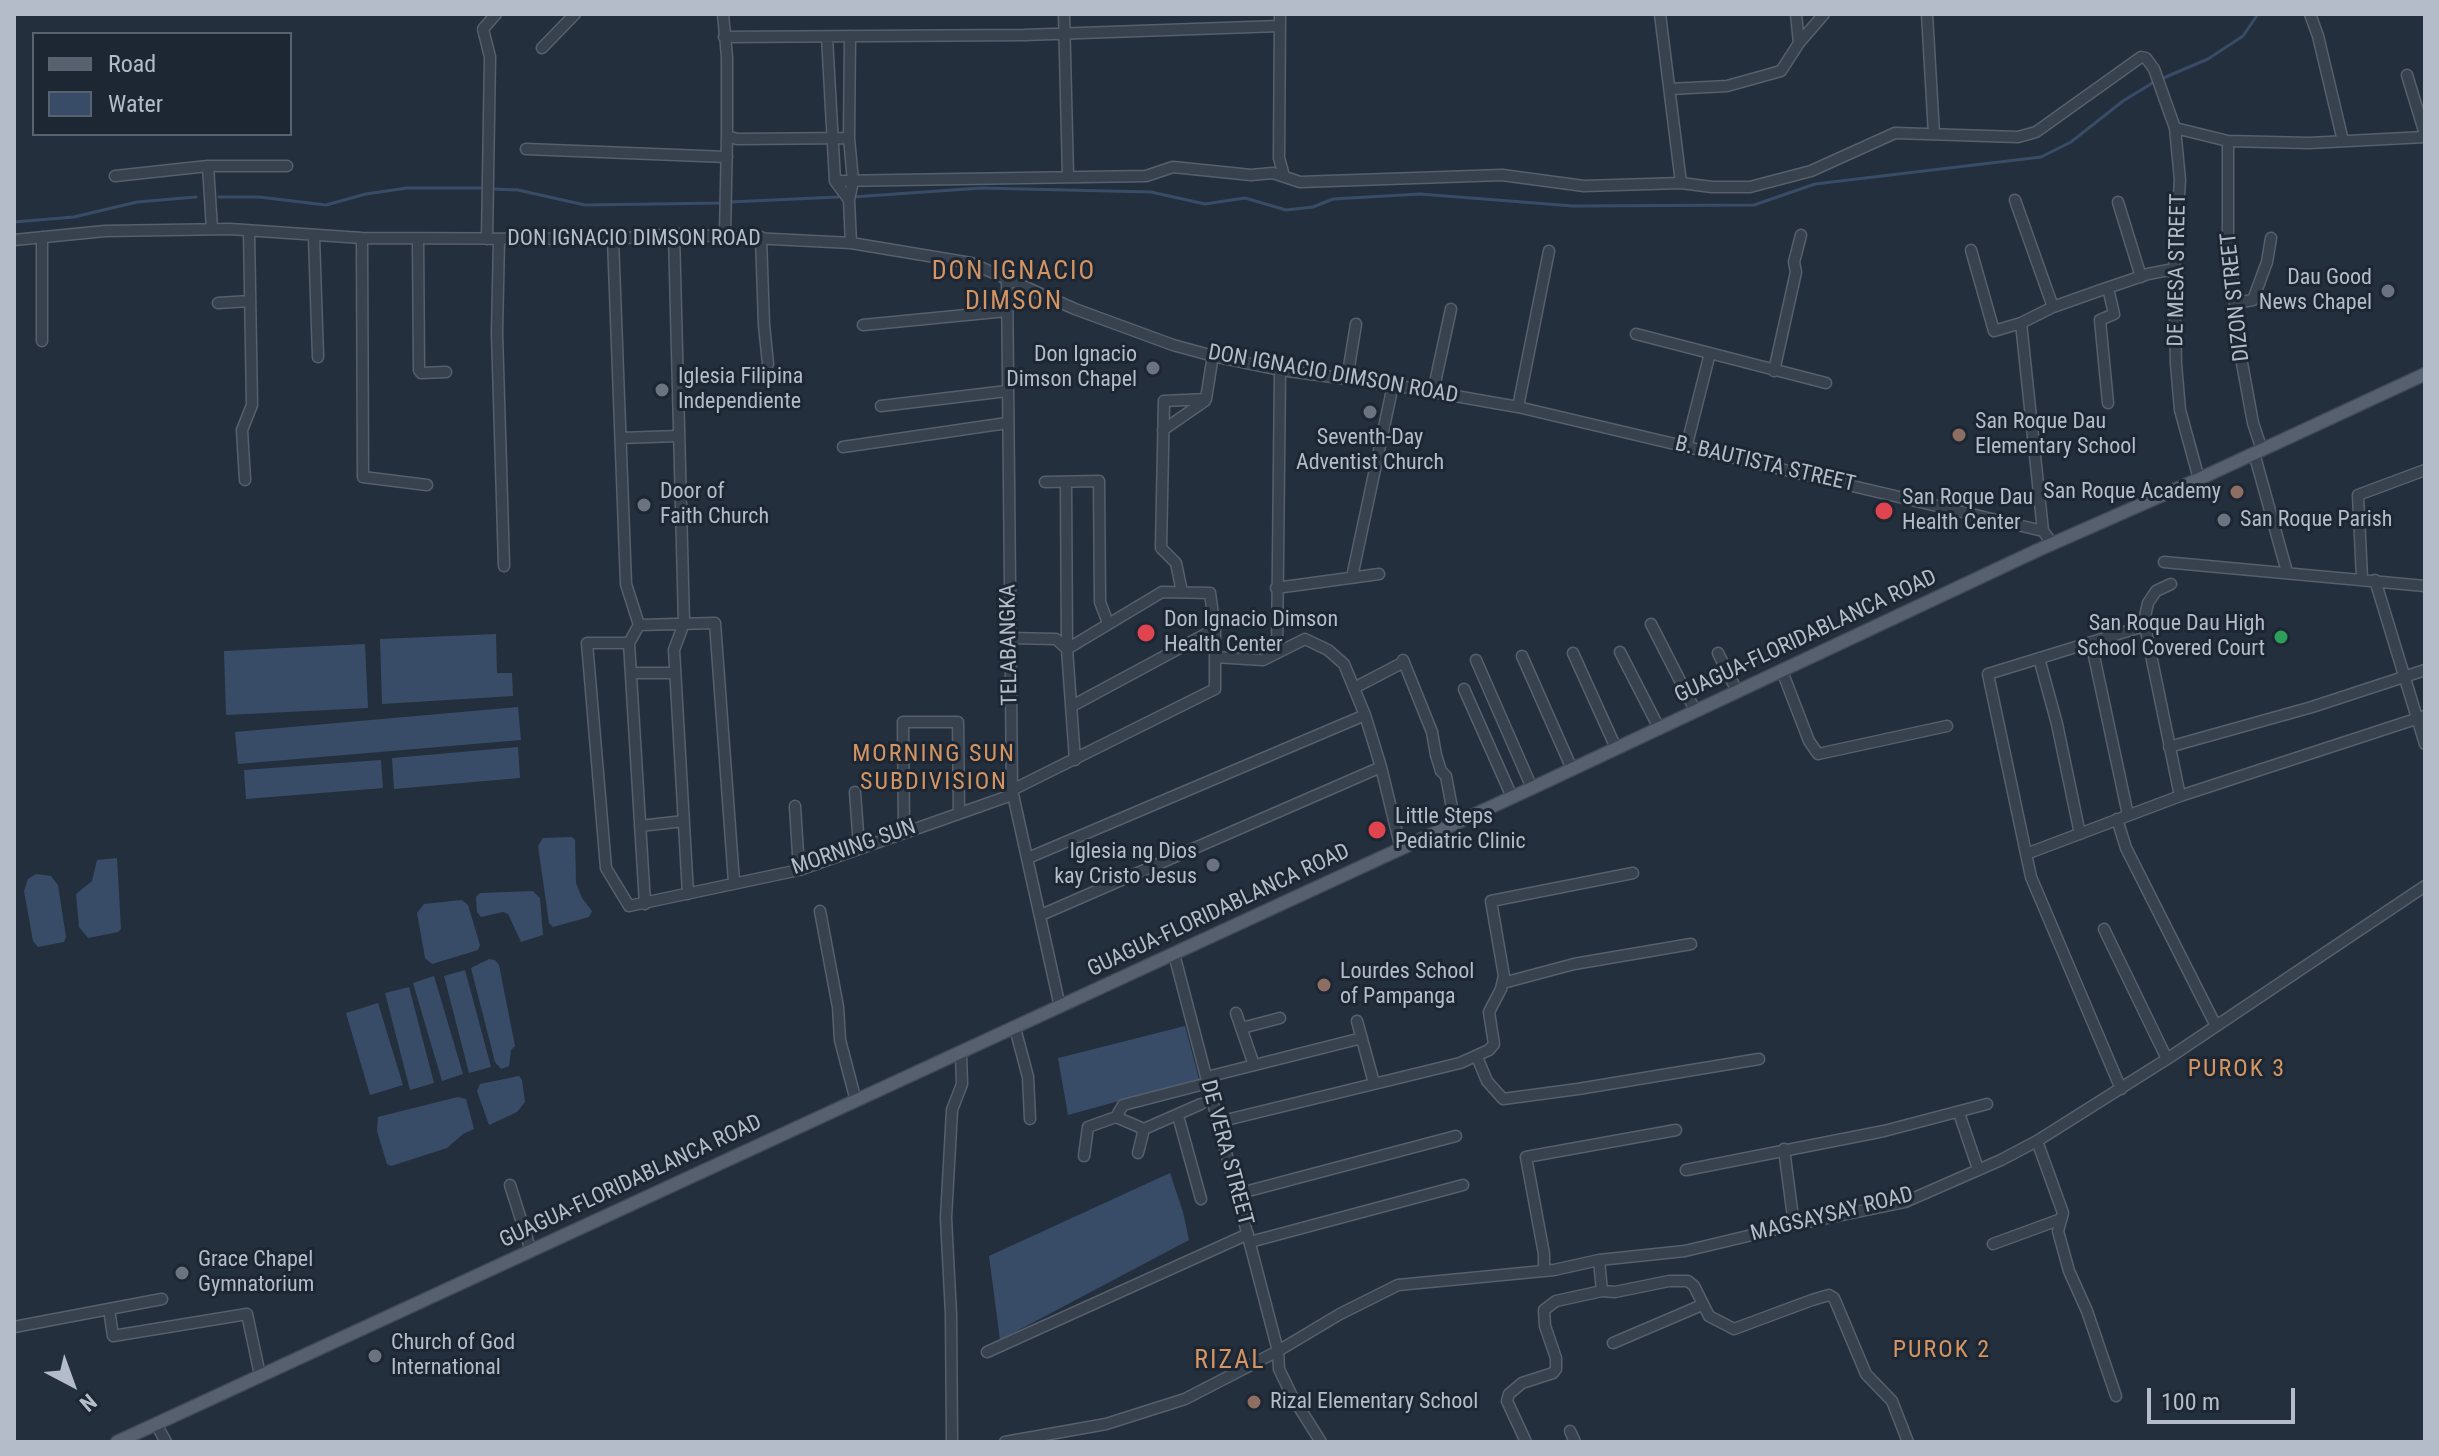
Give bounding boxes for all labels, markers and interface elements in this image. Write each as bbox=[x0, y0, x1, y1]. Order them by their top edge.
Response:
legend bbox=[32, 32, 292, 136]
text: Road bbox=[108, 50, 156, 78]
text: Water bbox=[108, 90, 163, 118]
street label: DE MESA STREET bbox=[2163, 193, 2193, 347]
street label: DON IGNACIO DIMSON ROAD bbox=[507, 226, 761, 252]
street label: DIZON STREET bbox=[2216, 231, 2256, 363]
district label: DON IGNACIO DIMSON bbox=[932, 256, 1096, 318]
place label: Dau Good News Chapel bbox=[2259, 265, 2372, 316]
marker: Dau Good News Chapel bbox=[2379, 282, 2397, 300]
street label: DON IGNACIO DIMSON ROAD bbox=[1206, 340, 1460, 410]
place label: Don Ignacio Dimson Chapel bbox=[1006, 342, 1137, 394]
marker: Don Ignacio Dimson Chapel bbox=[1144, 359, 1162, 377]
place label: Iglesia Filipina Independiente bbox=[678, 364, 803, 416]
marker: Iglesia Filipina Independiente bbox=[653, 381, 671, 399]
marker: Seventh-Day Adventist Church bbox=[1361, 403, 1379, 421]
place label: San Roque Dau Elementary School bbox=[1975, 409, 2136, 460]
place label: Seventh-Day Adventist Church bbox=[1296, 425, 1444, 476]
marker: San Roque Dau Elementary School bbox=[1950, 426, 1968, 444]
street label: B. BAUTISTA STREET bbox=[1672, 431, 1858, 499]
place label: Door of Faith Church bbox=[660, 479, 769, 530]
place label: San Roque Academy bbox=[2043, 479, 2221, 505]
marker: San Roque Academy bbox=[2228, 483, 2246, 501]
place label: San Roque Dau Health Center bbox=[1902, 485, 2033, 536]
marker: Door of Faith Church bbox=[635, 496, 653, 514]
marker: San Roque Dau Health Center bbox=[1873, 500, 1895, 522]
place label: San Roque Parish bbox=[2240, 507, 2392, 533]
marker: San Roque Parish bbox=[2215, 511, 2233, 529]
street label: GUAGUA-FLORIDABLANCA ROAD bbox=[1671, 565, 1941, 709]
street label: TELABANGKA bbox=[996, 584, 1024, 706]
place label: Don Ignacio Dimson Health Center bbox=[1164, 607, 1338, 658]
place label: San Roque Dau High School Covered Court bbox=[2077, 611, 2265, 662]
marker: Don Ignacio Dimson Health Center bbox=[1135, 622, 1157, 644]
marker: San Roque Dau High School Covered Court bbox=[2272, 628, 2290, 646]
district label: MORNING SUN SUBDIVISION bbox=[852, 741, 1016, 797]
place label: Little Steps Pediatric Clinic bbox=[1395, 804, 1526, 856]
street label: MORNING SUN bbox=[788, 814, 920, 882]
marker: Little Steps Pediatric Clinic bbox=[1366, 819, 1388, 841]
place label: Iglesia ng Dios kay Cristo Jesus bbox=[1054, 839, 1197, 890]
street label: GUAGUA-FLORIDABLANCA ROAD bbox=[1084, 839, 1354, 983]
marker: Iglesia ng Dios kay Cristo Jesus bbox=[1204, 856, 1222, 874]
place label: Lourdes School of Pampanga bbox=[1340, 959, 1474, 1010]
marker: Lourdes School of Pampanga bbox=[1315, 976, 1333, 994]
district label: PUROK 3 bbox=[2188, 1056, 2286, 1084]
street label: DE VERA STREET bbox=[1194, 1077, 1258, 1229]
street label: GUAGUA-FLORIDABLANCA ROAD bbox=[496, 1110, 766, 1254]
street label: MAGSAYSAY ROAD bbox=[1748, 1182, 1916, 1248]
place label: Grace Chapel Gymnatorium bbox=[198, 1247, 314, 1298]
marker: Grace Chapel Gymnatorium bbox=[173, 1264, 191, 1282]
place label: Church of God International bbox=[391, 1330, 515, 1382]
district label: PUROK 2 bbox=[1893, 1337, 1991, 1365]
north arrow bbox=[32, 1344, 112, 1424]
district label: RIZAL bbox=[1194, 1345, 1266, 1377]
marker: Church of God International bbox=[366, 1347, 384, 1365]
scale bar bbox=[2151, 1372, 2299, 1422]
text: 100 m bbox=[2161, 1388, 2220, 1416]
text: N bbox=[75, 1389, 101, 1416]
place label: Rizal Elementary School bbox=[1270, 1389, 1478, 1415]
marker: Rizal Elementary School bbox=[1245, 1393, 1263, 1411]

